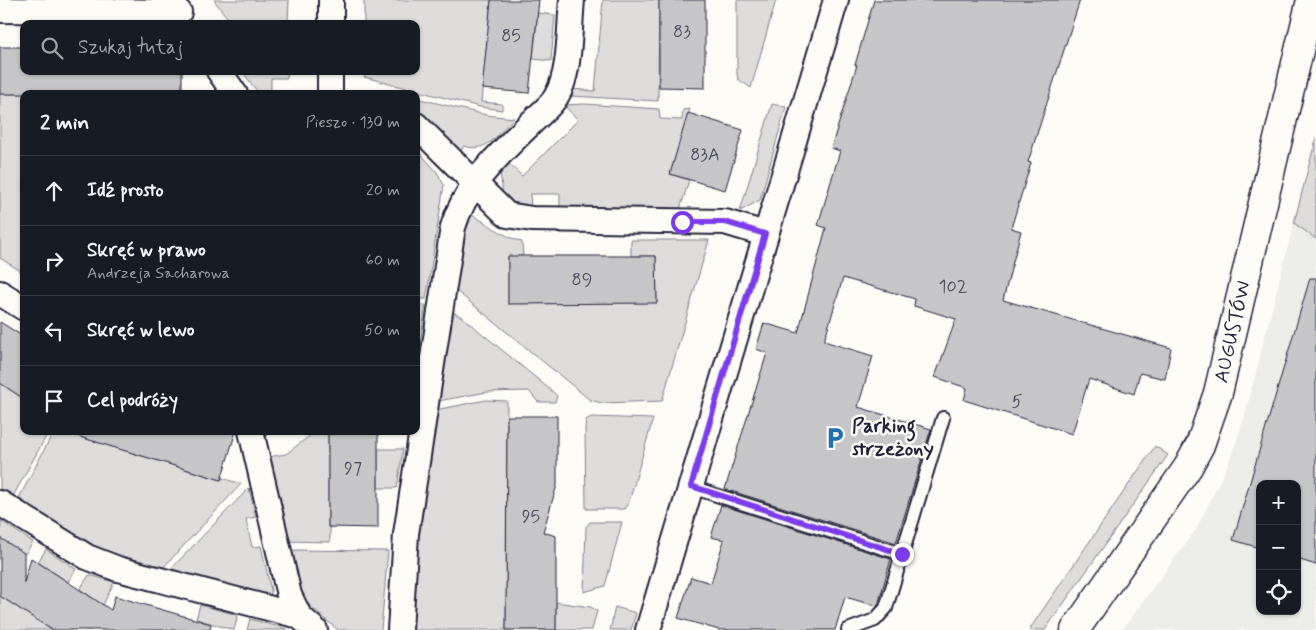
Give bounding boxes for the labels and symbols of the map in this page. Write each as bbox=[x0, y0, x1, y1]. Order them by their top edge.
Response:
house number: 83 bbox=[673, 20, 691, 44]
house number: 85 bbox=[501, 24, 521, 48]
house number: 83A bbox=[690, 143, 720, 167]
route start bbox=[671, 211, 694, 234]
house number: 89 bbox=[572, 268, 592, 292]
house number: 102 bbox=[938, 275, 968, 299]
street label: AUGUSTÓW bbox=[1208, 279, 1258, 385]
house number: 5 bbox=[1012, 390, 1023, 414]
place label: Parking strzeżony bbox=[852, 413, 934, 463]
parking icon: Parking strzeżony bbox=[822, 425, 848, 451]
house number: 97 bbox=[344, 457, 362, 481]
house number: 95 bbox=[522, 505, 540, 529]
route end bbox=[891, 543, 914, 566]

